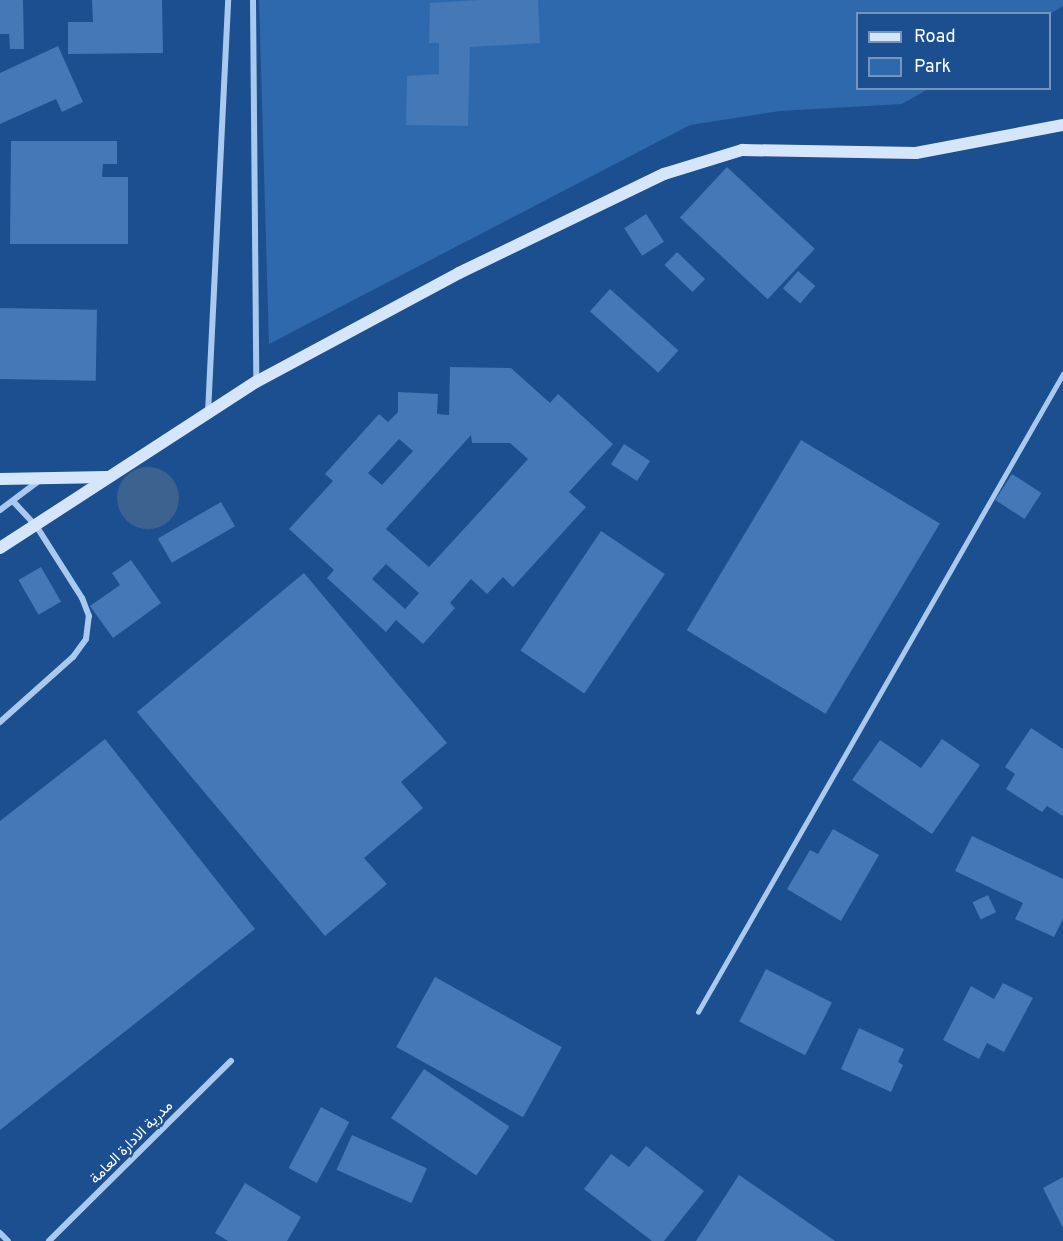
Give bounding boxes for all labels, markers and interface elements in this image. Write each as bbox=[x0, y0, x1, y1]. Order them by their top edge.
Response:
legend bbox=[856, 12, 1051, 90]
text: Road bbox=[914, 26, 956, 49]
text: Park bbox=[914, 56, 951, 79]
street label: مدرية الادارة العامة bbox=[87, 1098, 177, 1188]

